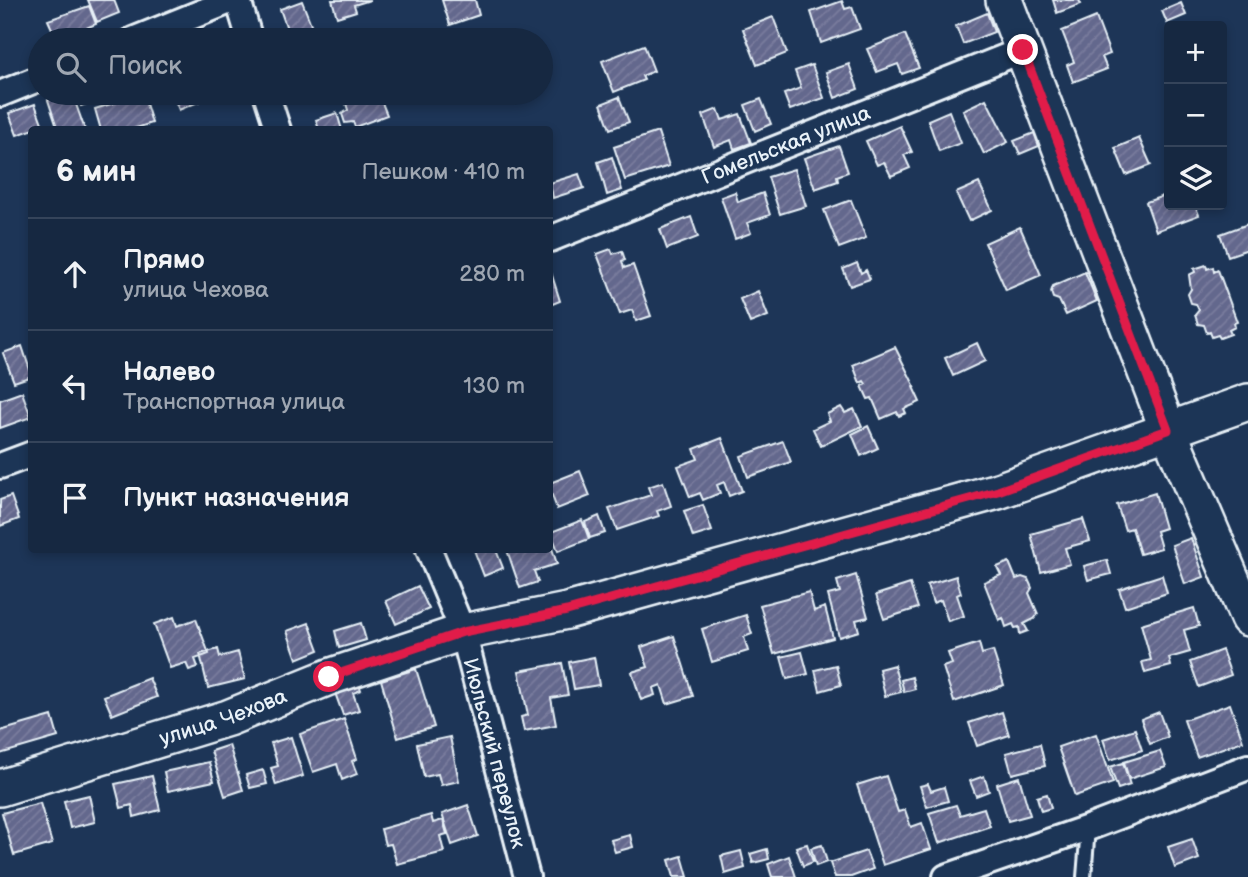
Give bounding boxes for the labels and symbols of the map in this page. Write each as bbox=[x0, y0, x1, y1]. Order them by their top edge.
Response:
route end bbox=[1007, 34, 1038, 65]
street label: Гомельская улица bbox=[698, 100, 874, 190]
street label: Июльский переулок bbox=[458, 655, 531, 851]
route start bbox=[313, 661, 344, 692]
street label: улица Чехова bbox=[156, 683, 291, 751]

